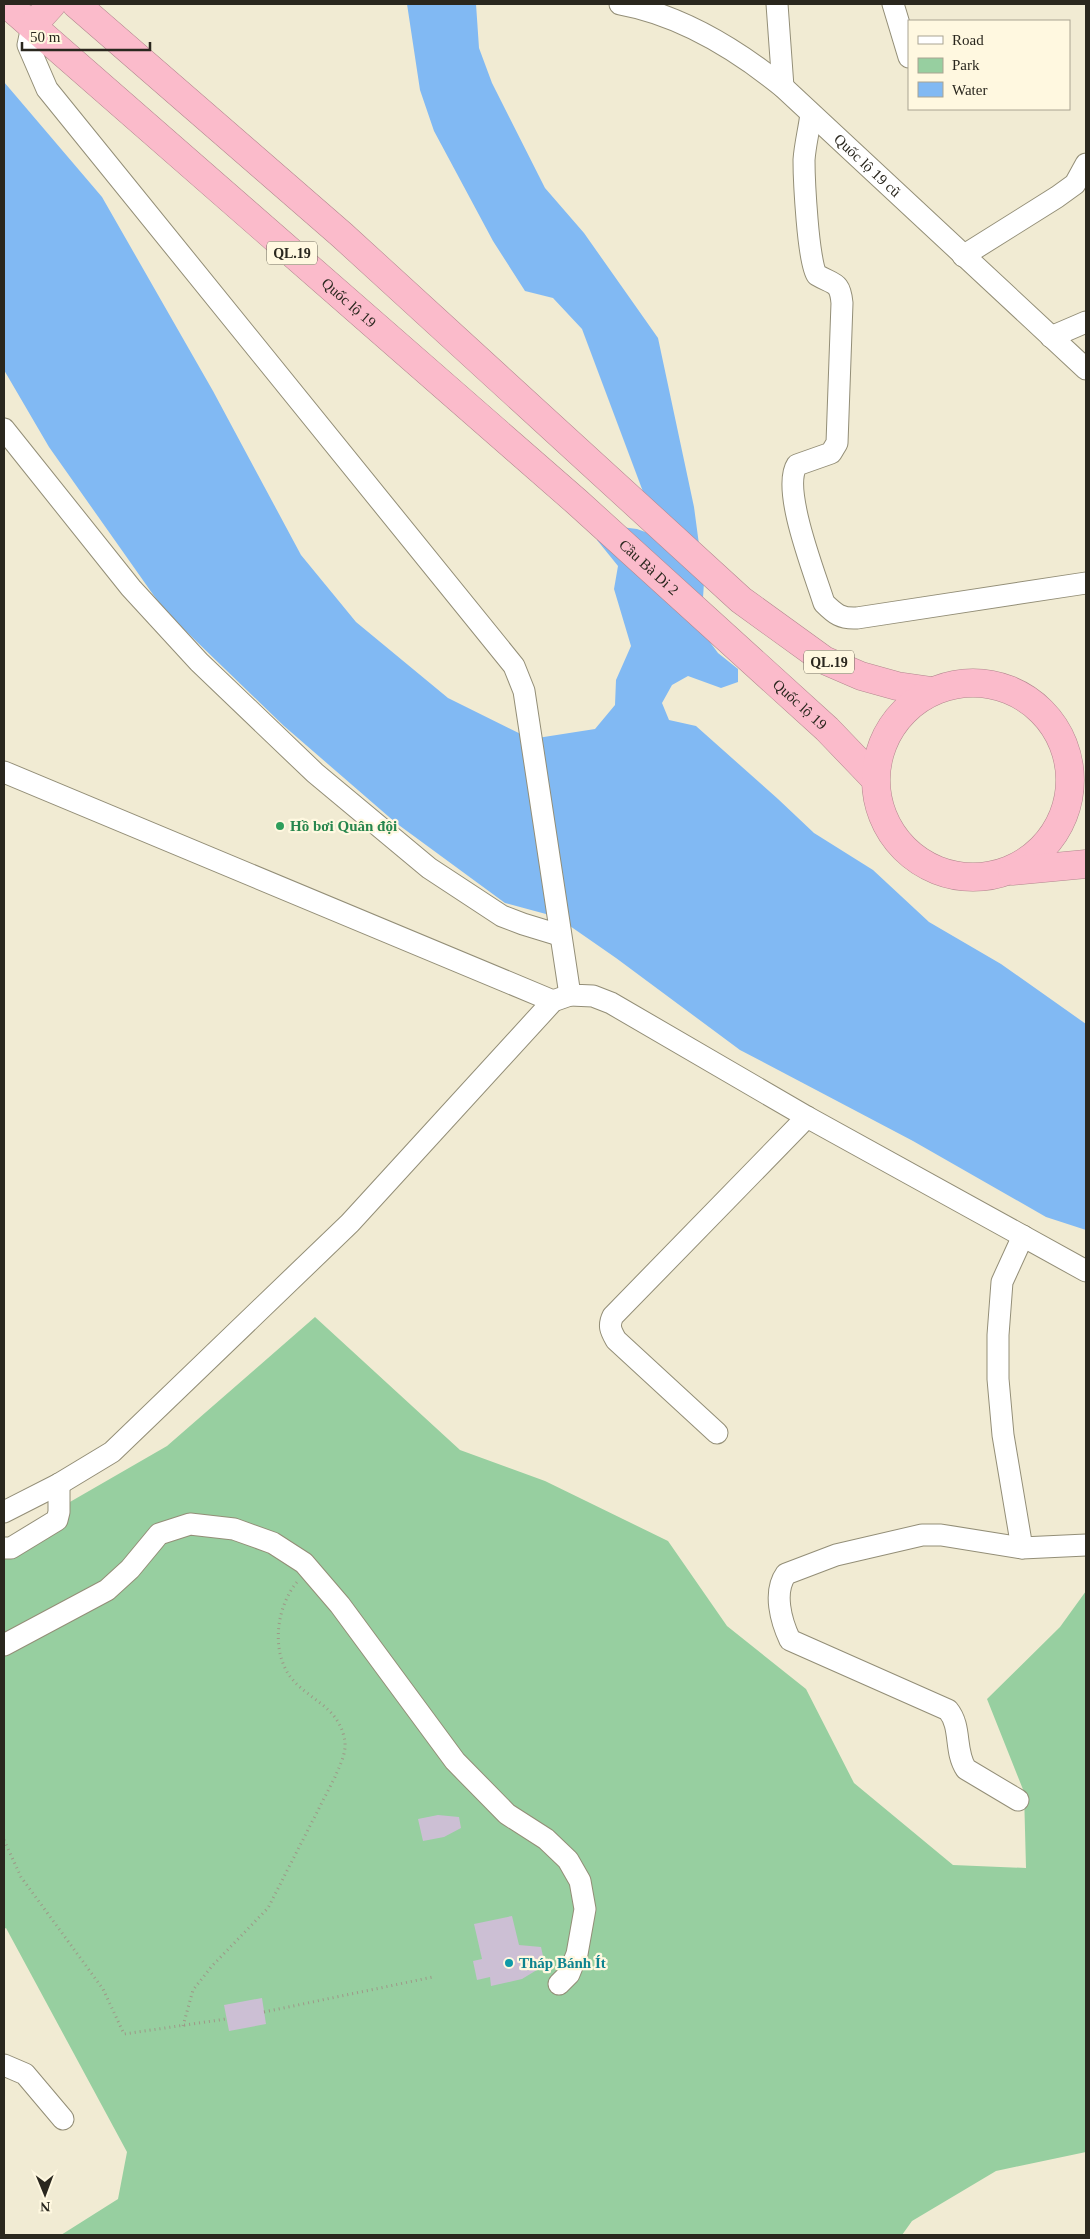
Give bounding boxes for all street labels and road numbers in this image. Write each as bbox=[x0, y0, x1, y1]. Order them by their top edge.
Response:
street label: Quốc lộ 19 cũ bbox=[831, 131, 904, 200]
road number: QL.19 bbox=[267, 242, 317, 264]
street label: Quốc lộ 19 bbox=[319, 275, 379, 331]
street label: Cầu Bà Di 2 bbox=[616, 536, 682, 598]
road number: QL.19 bbox=[804, 650, 854, 674]
street label: Quốc lộ 19 bbox=[770, 676, 830, 733]

